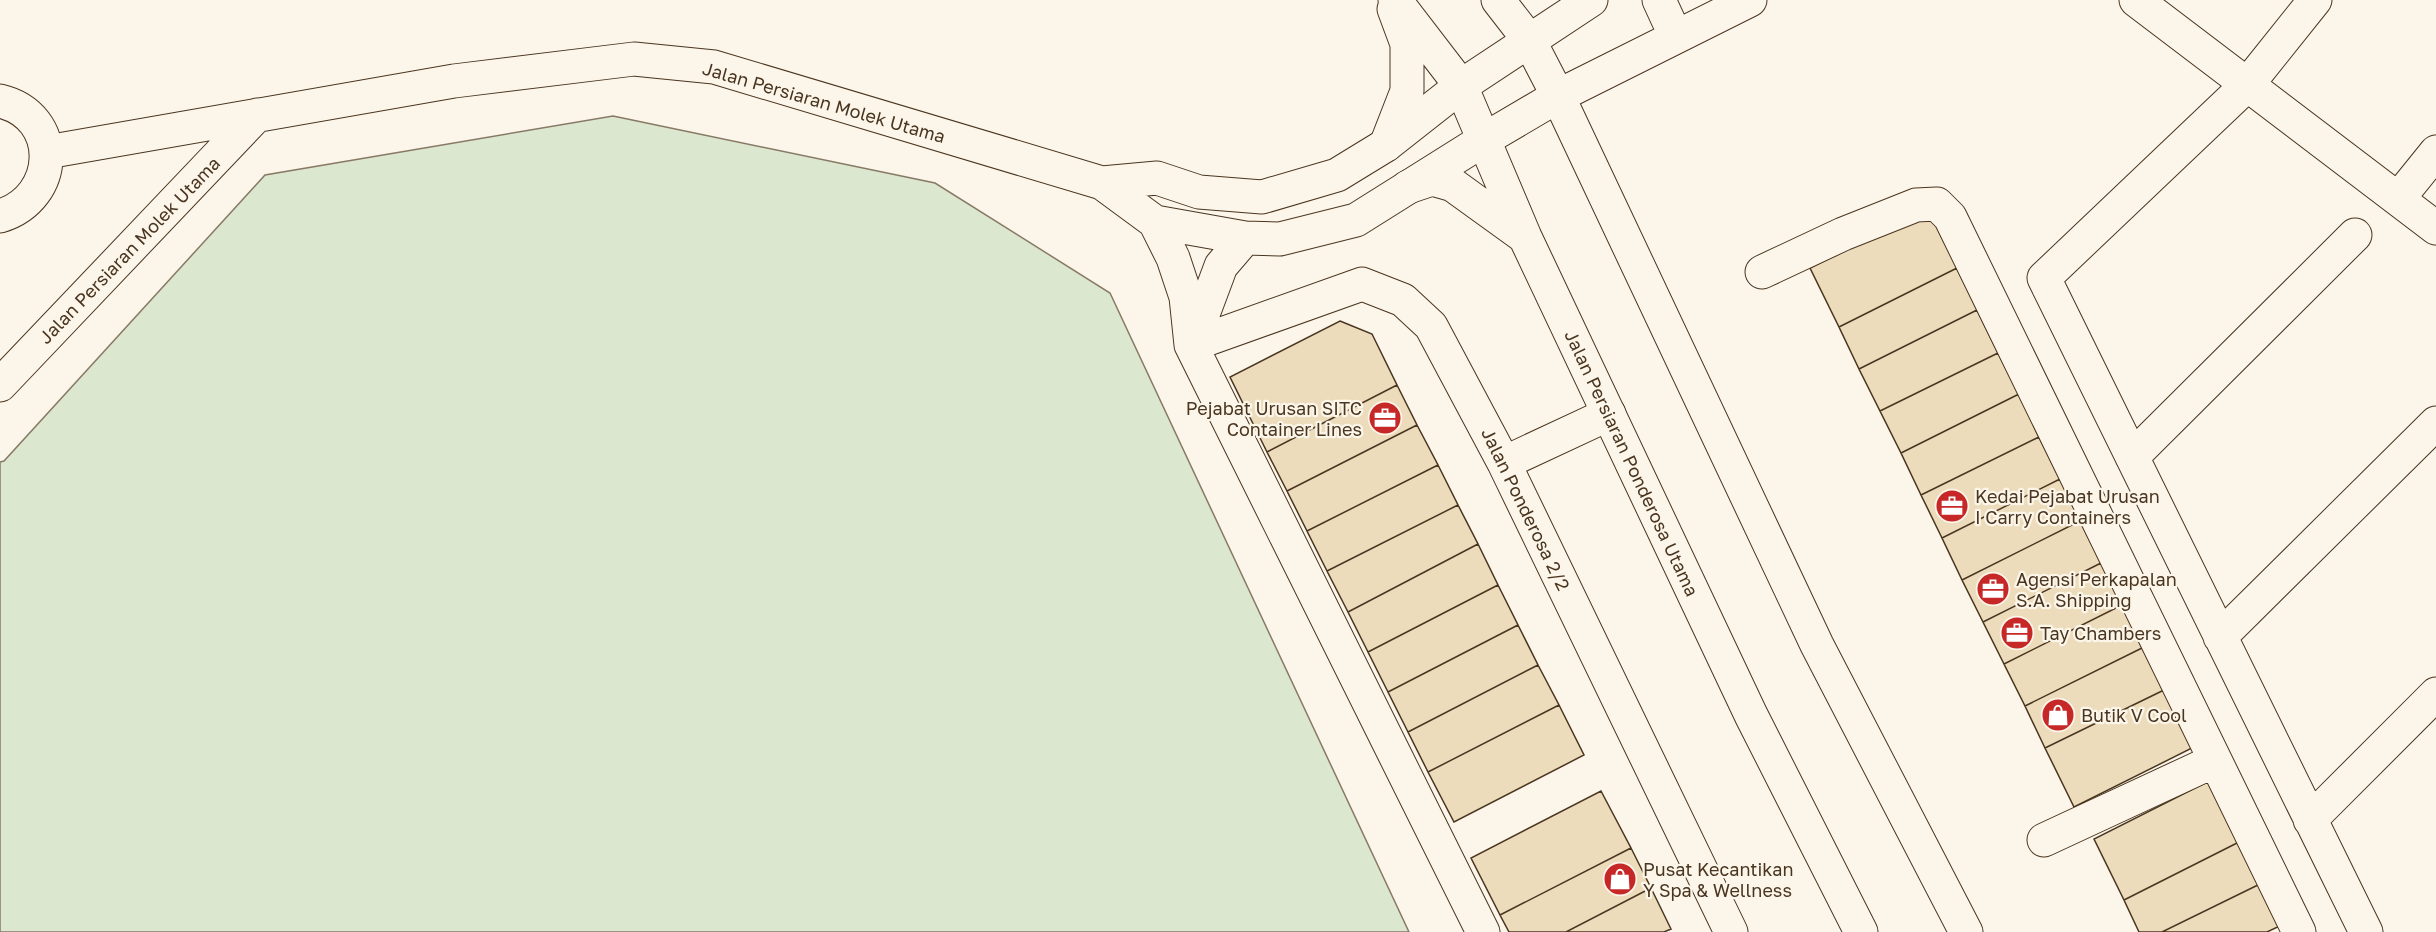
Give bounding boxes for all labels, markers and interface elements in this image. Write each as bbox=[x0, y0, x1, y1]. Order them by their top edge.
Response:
street label: Jalan Persiaran Molek Utama bbox=[700, 57, 948, 147]
street label: Jalan Persiaran Molek Utama bbox=[34, 152, 224, 348]
street label: Jalan Persiaran Ponderosa Utama bbox=[1560, 326, 1704, 600]
place label: Pejabat Urusan SITC Container Lines bbox=[1186, 397, 1362, 440]
office icon: Pejabat Urusan SITC Container Lines bbox=[1367, 400, 1403, 436]
street label: Jalan Ponderosa 2/2 bbox=[1477, 424, 1575, 594]
place label: Kedai Pejabat Urusan I Carry Containers bbox=[1975, 485, 2160, 528]
office icon: Kedai Pejabat Urusan I Carry Containers bbox=[1934, 488, 1970, 524]
place label: Agensi Perkapalan S.A. Shipping bbox=[2016, 568, 2177, 611]
office icon: Agensi Perkapalan S.A. Shipping bbox=[1975, 571, 2011, 607]
office icon: Tay Chambers bbox=[1999, 615, 2035, 651]
place label: Tay Chambers bbox=[2040, 622, 2161, 644]
shop icon: Butik V Cool bbox=[2040, 697, 2076, 733]
place label: Butik V Cool bbox=[2081, 704, 2187, 726]
place label: Pusat Kecantikan Y Spa & Wellness bbox=[1643, 858, 1794, 901]
shop icon: Pusat Kecantikan Y Spa & Wellness bbox=[1602, 861, 1638, 897]

